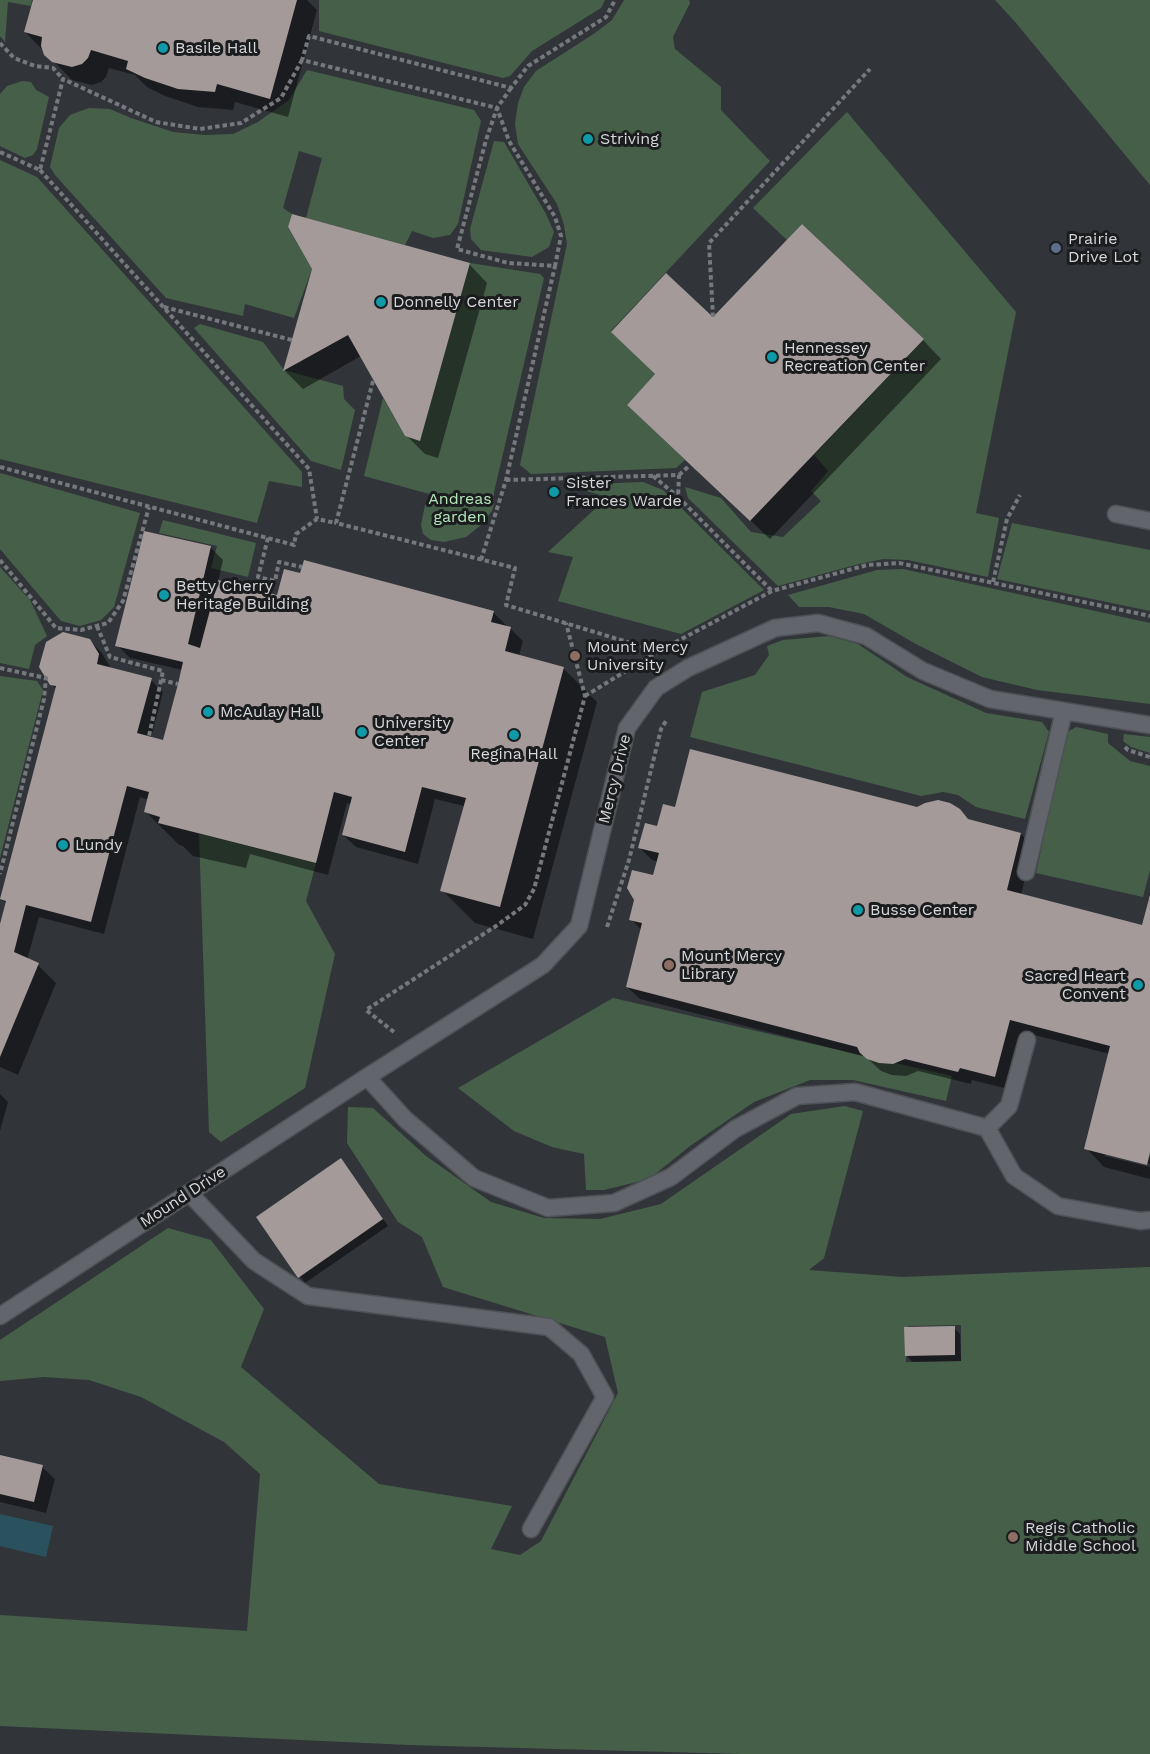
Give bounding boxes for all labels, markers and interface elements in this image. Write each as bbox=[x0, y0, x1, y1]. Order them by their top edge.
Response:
place label: Basile Hall bbox=[175, 38, 257, 58]
marker: Basile Hall bbox=[156, 41, 170, 55]
place label: Striving bbox=[600, 129, 659, 149]
marker: Striving bbox=[581, 132, 595, 146]
place label: Prairie Drive Lot bbox=[1068, 229, 1139, 267]
marker: Prairie Drive Lot bbox=[1049, 241, 1063, 255]
place label: Donnelly Center bbox=[393, 292, 519, 312]
marker: Donnelly Center bbox=[374, 295, 388, 309]
place label: Hennessey Recreation Center bbox=[784, 338, 925, 376]
marker: Hennessey Recreation Center bbox=[765, 350, 779, 364]
place label: Sister Frances Warde bbox=[566, 473, 682, 511]
marker: Sister Frances Warde bbox=[547, 485, 561, 499]
park label: Andreas garden bbox=[428, 489, 492, 527]
place label: Betty Cherry Heritage Building bbox=[176, 576, 309, 614]
marker: Betty Cherry Heritage Building bbox=[157, 588, 171, 602]
place label: Mount Mercy University bbox=[587, 637, 688, 675]
marker: Mount Mercy University bbox=[568, 649, 582, 663]
place label: McAulay Hall bbox=[220, 702, 320, 722]
marker: McAulay Hall bbox=[201, 705, 215, 719]
place label: University Center bbox=[374, 713, 451, 751]
marker: University Center bbox=[355, 725, 369, 739]
marker: Regina Hall bbox=[507, 728, 521, 742]
street label: Mercy Drive bbox=[595, 732, 635, 826]
place label: Regina Hall bbox=[470, 744, 558, 764]
place label: Lundy bbox=[75, 835, 122, 855]
marker: Lundy bbox=[56, 838, 70, 852]
place label: Busse Center bbox=[870, 900, 974, 920]
marker: Busse Center bbox=[851, 903, 865, 917]
place label: Mount Mercy Library bbox=[681, 946, 782, 984]
marker: Mount Mercy Library bbox=[662, 958, 676, 972]
place label: Sacred Heart Convent bbox=[1024, 966, 1126, 1004]
marker: Sacred Heart Convent bbox=[1131, 978, 1145, 992]
street label: Mound Drive bbox=[137, 1162, 229, 1232]
place label: Regis Catholic Middle School bbox=[1025, 1518, 1136, 1556]
marker: Regis Catholic Middle School bbox=[1006, 1530, 1020, 1544]

